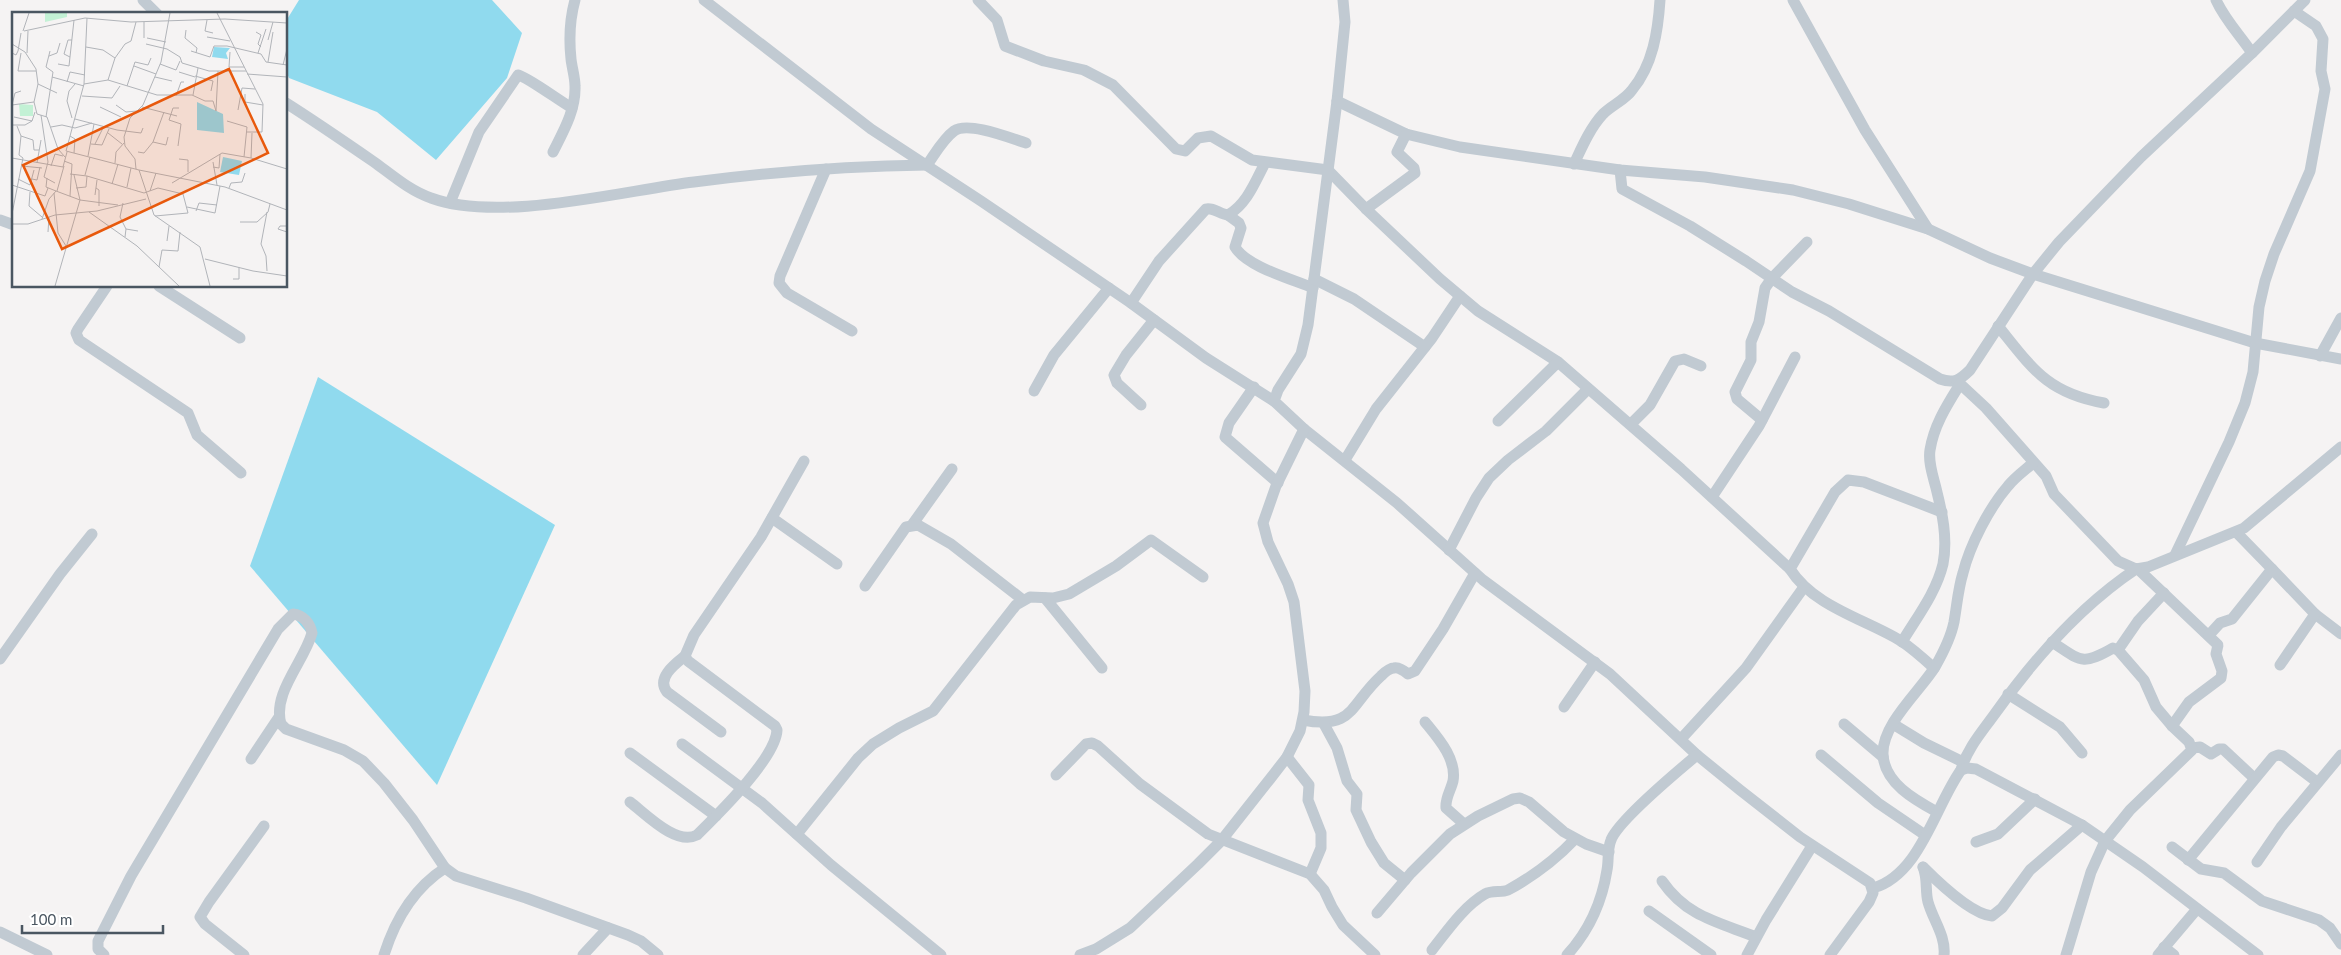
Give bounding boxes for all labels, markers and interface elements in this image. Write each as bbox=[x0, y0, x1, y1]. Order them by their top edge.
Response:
inset map bbox=[12, 12, 288, 288]
scale bar bbox=[22, 902, 164, 934]
text: 100 m bbox=[30, 910, 72, 928]

